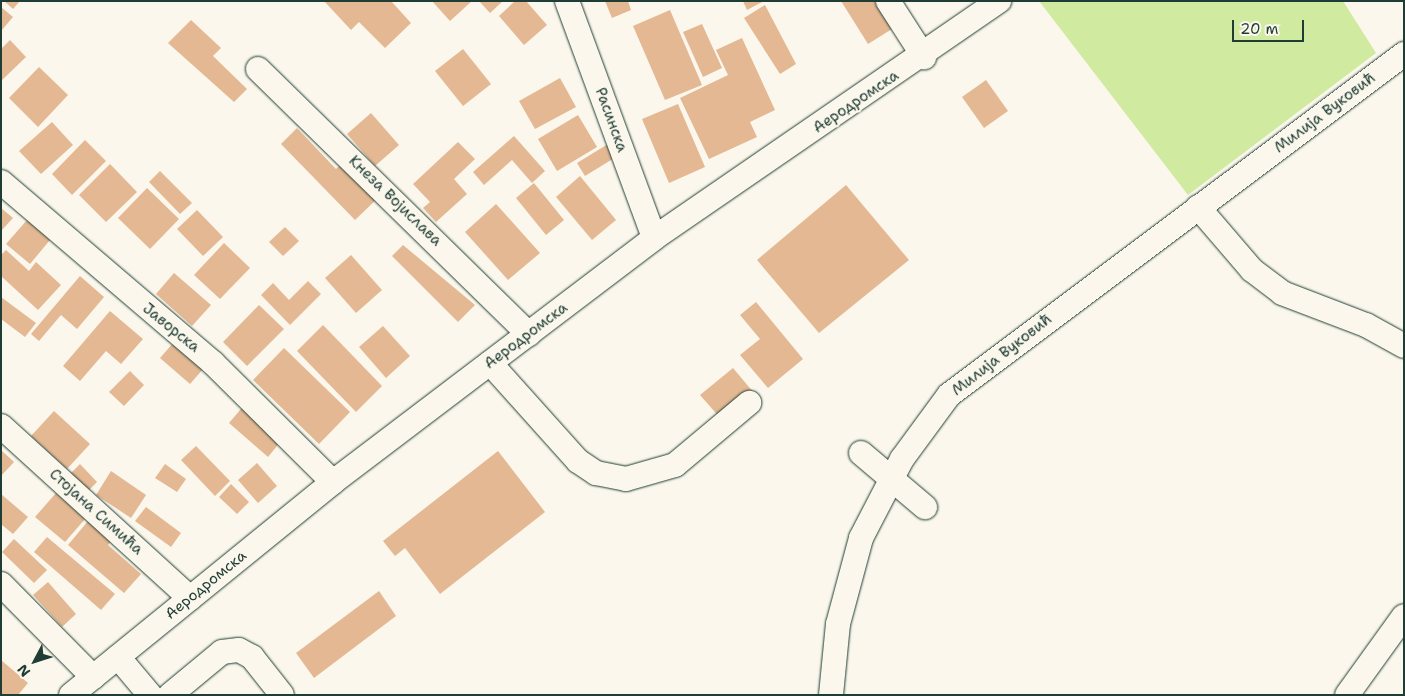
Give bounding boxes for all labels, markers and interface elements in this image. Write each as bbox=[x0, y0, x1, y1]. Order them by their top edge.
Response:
scale bar bbox=[1235, 10, 1308, 42]
text: 20 m bbox=[1240, 19, 1279, 39]
street label: Аеродромска bbox=[810, 67, 902, 137]
street label: Милија Вуковић bbox=[1271, 69, 1379, 157]
street label: Расинска bbox=[591, 85, 631, 155]
street label: Кнеза Војислава bbox=[345, 152, 445, 250]
street label: Аеродромска bbox=[481, 299, 571, 373]
street label: Јаворска bbox=[139, 300, 203, 356]
street label: Милија Вуковић bbox=[948, 310, 1056, 400]
street label: Стојана Симића bbox=[45, 465, 147, 559]
street label: Аеродромска bbox=[162, 547, 250, 623]
north arrow bbox=[10, 636, 60, 686]
text: N bbox=[13, 661, 34, 681]

